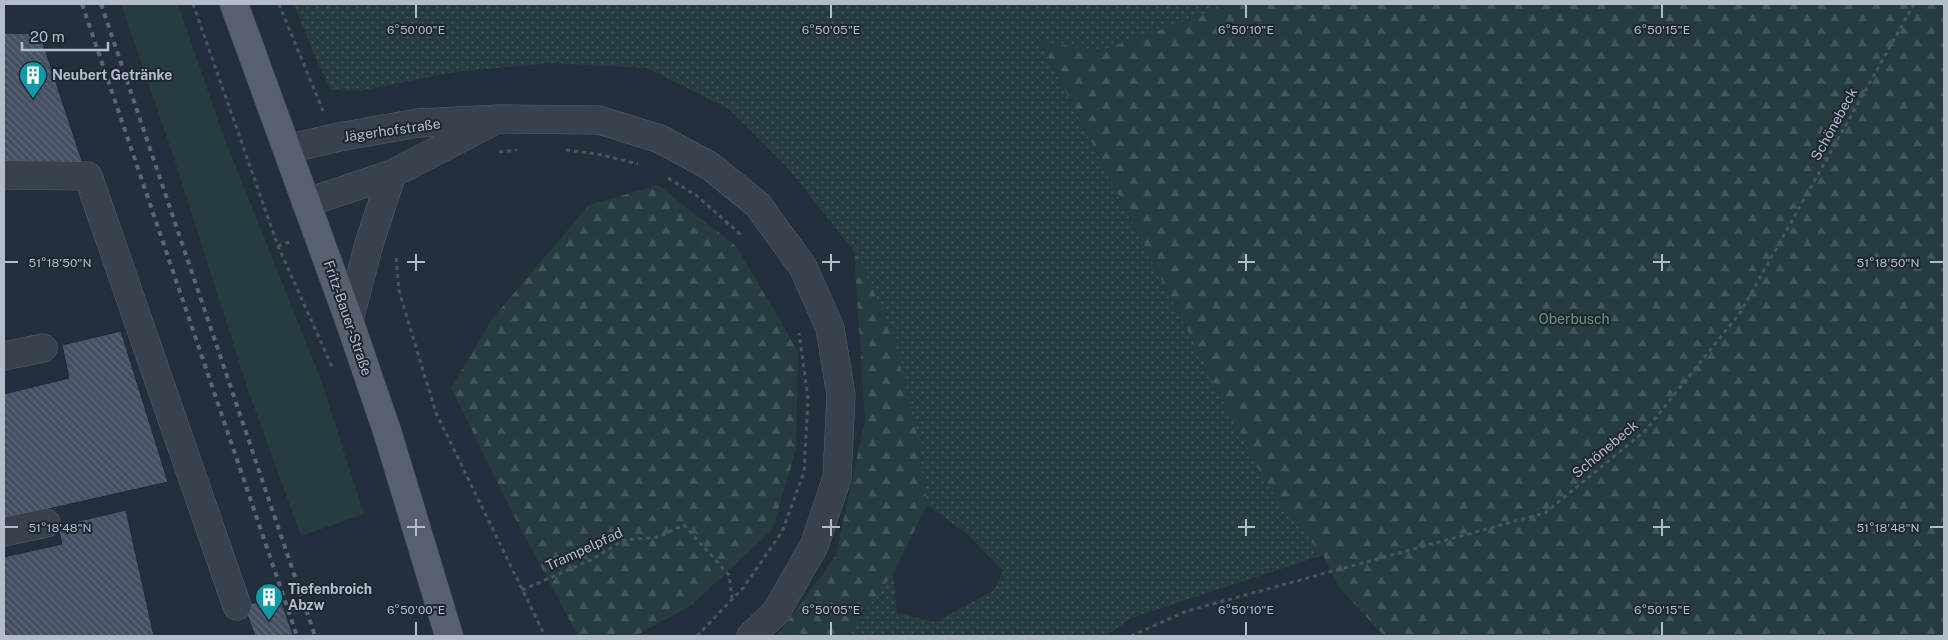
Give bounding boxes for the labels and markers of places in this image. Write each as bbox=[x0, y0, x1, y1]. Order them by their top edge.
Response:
building icon: Neubert Getränke bbox=[18, 60, 48, 99]
place label: Neubert Getränke bbox=[52, 67, 172, 83]
place label: Tiefenbroich Abzw bbox=[288, 581, 372, 613]
building icon: Tiefenbroich Abzw bbox=[254, 582, 284, 621]

